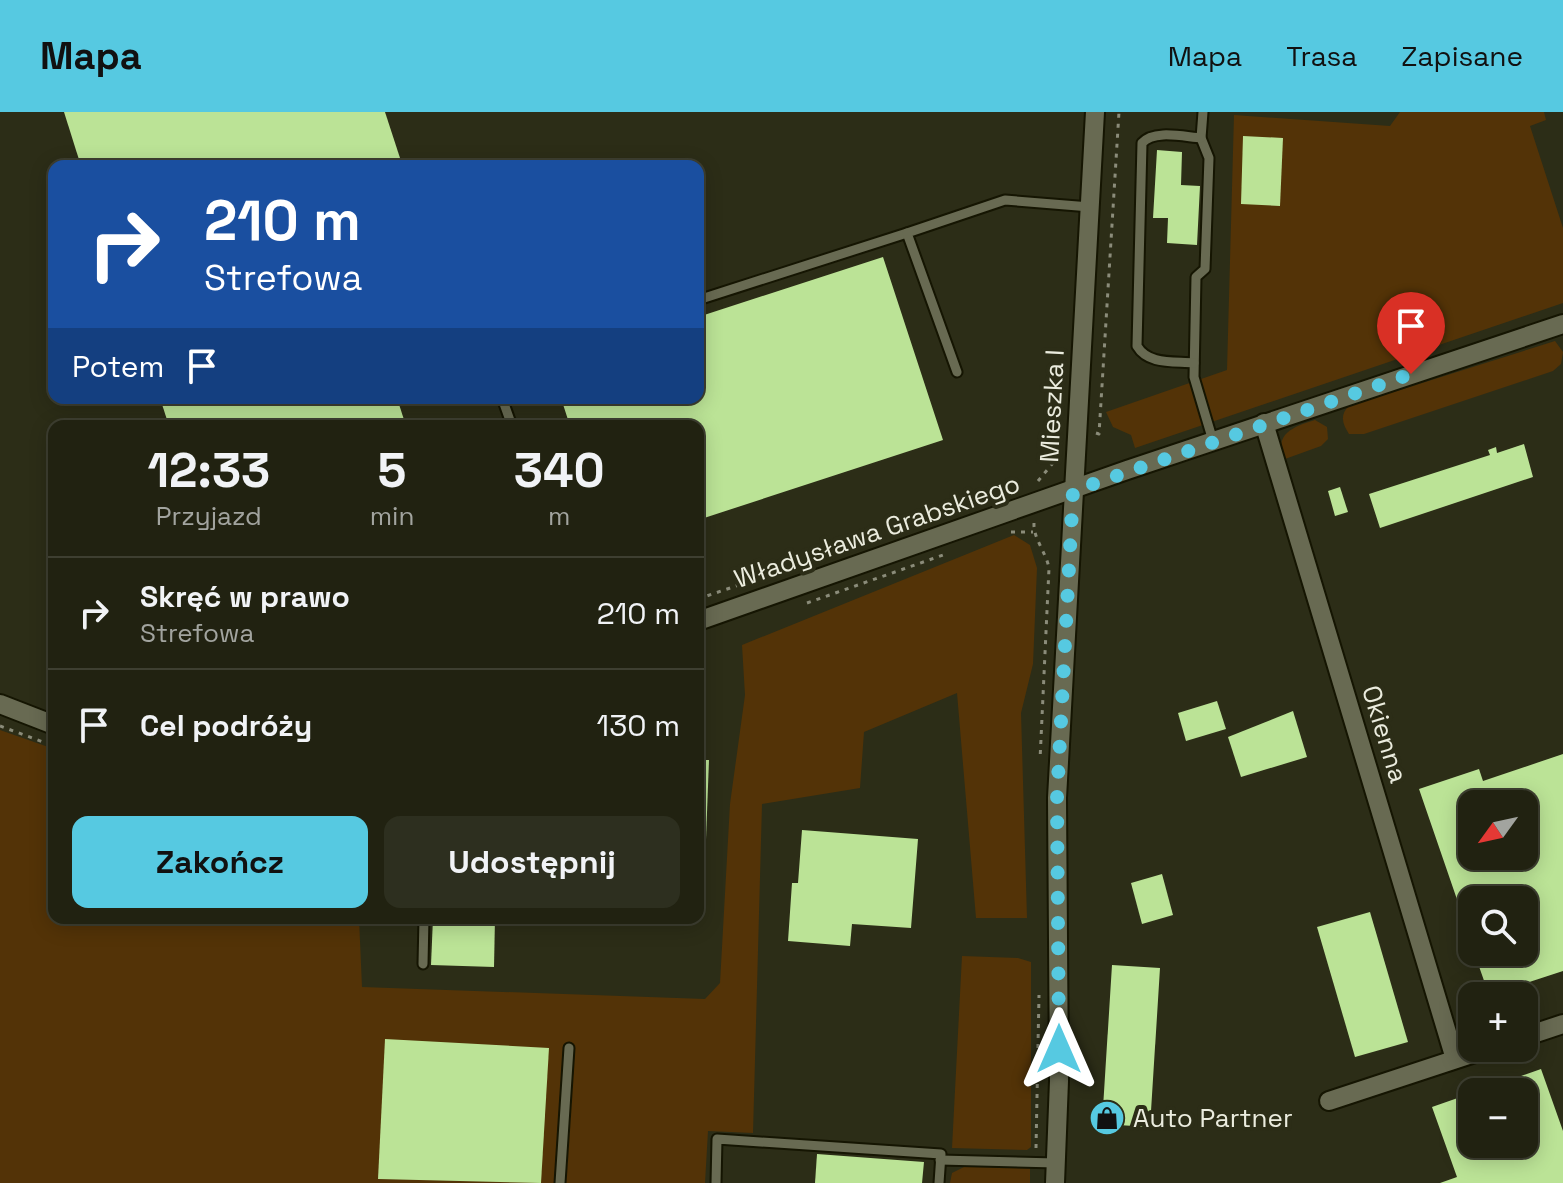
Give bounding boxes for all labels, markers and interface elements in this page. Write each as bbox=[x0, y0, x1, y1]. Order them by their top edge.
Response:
text: Mapa bbox=[40, 32, 142, 80]
text: Mapa bbox=[1168, 38, 1242, 74]
text: Trasa bbox=[1286, 38, 1357, 74]
text: Zapisane bbox=[1401, 38, 1523, 74]
text: 210 m bbox=[204, 185, 361, 256]
icon: right bbox=[72, 192, 176, 296]
text: Strefowa bbox=[204, 255, 362, 301]
pin bbox=[1377, 292, 1445, 374]
icon: arrive bbox=[1389, 304, 1433, 348]
icon: arrive bbox=[180, 344, 224, 388]
text: Potem bbox=[72, 347, 164, 386]
street label: Mieszka I bbox=[1032, 349, 1072, 463]
text: 12:33 bbox=[147, 440, 270, 501]
text: 5 bbox=[378, 440, 406, 501]
text: 340 bbox=[514, 440, 605, 501]
street label: Władysława Grabskiego bbox=[730, 466, 1024, 596]
text: Przyjazd bbox=[156, 499, 262, 533]
text: min bbox=[370, 499, 414, 533]
text: m bbox=[548, 499, 570, 533]
text: Skręć w prawo bbox=[140, 577, 350, 616]
icon: right bbox=[72, 591, 116, 635]
text: 210 m bbox=[597, 594, 680, 633]
text: Strefowa bbox=[140, 616, 254, 650]
street label: Okienna bbox=[1354, 681, 1416, 787]
icon: arrive bbox=[72, 703, 116, 747]
text: Cel podróży bbox=[140, 706, 312, 745]
text: 130 m bbox=[597, 706, 680, 745]
north arrow bbox=[1458, 790, 1538, 870]
map controls bbox=[1458, 790, 1538, 1158]
button: Zakończ bbox=[72, 816, 368, 908]
button: Udostępnij bbox=[384, 816, 680, 908]
button: search bbox=[1458, 886, 1538, 966]
button: + bbox=[1458, 982, 1538, 1062]
position arrow bbox=[1017, 1007, 1101, 1091]
button: − bbox=[1458, 1078, 1538, 1158]
shop icon: Auto Partner bbox=[1088, 1099, 1126, 1137]
place label: Auto Partner bbox=[1133, 1101, 1293, 1135]

